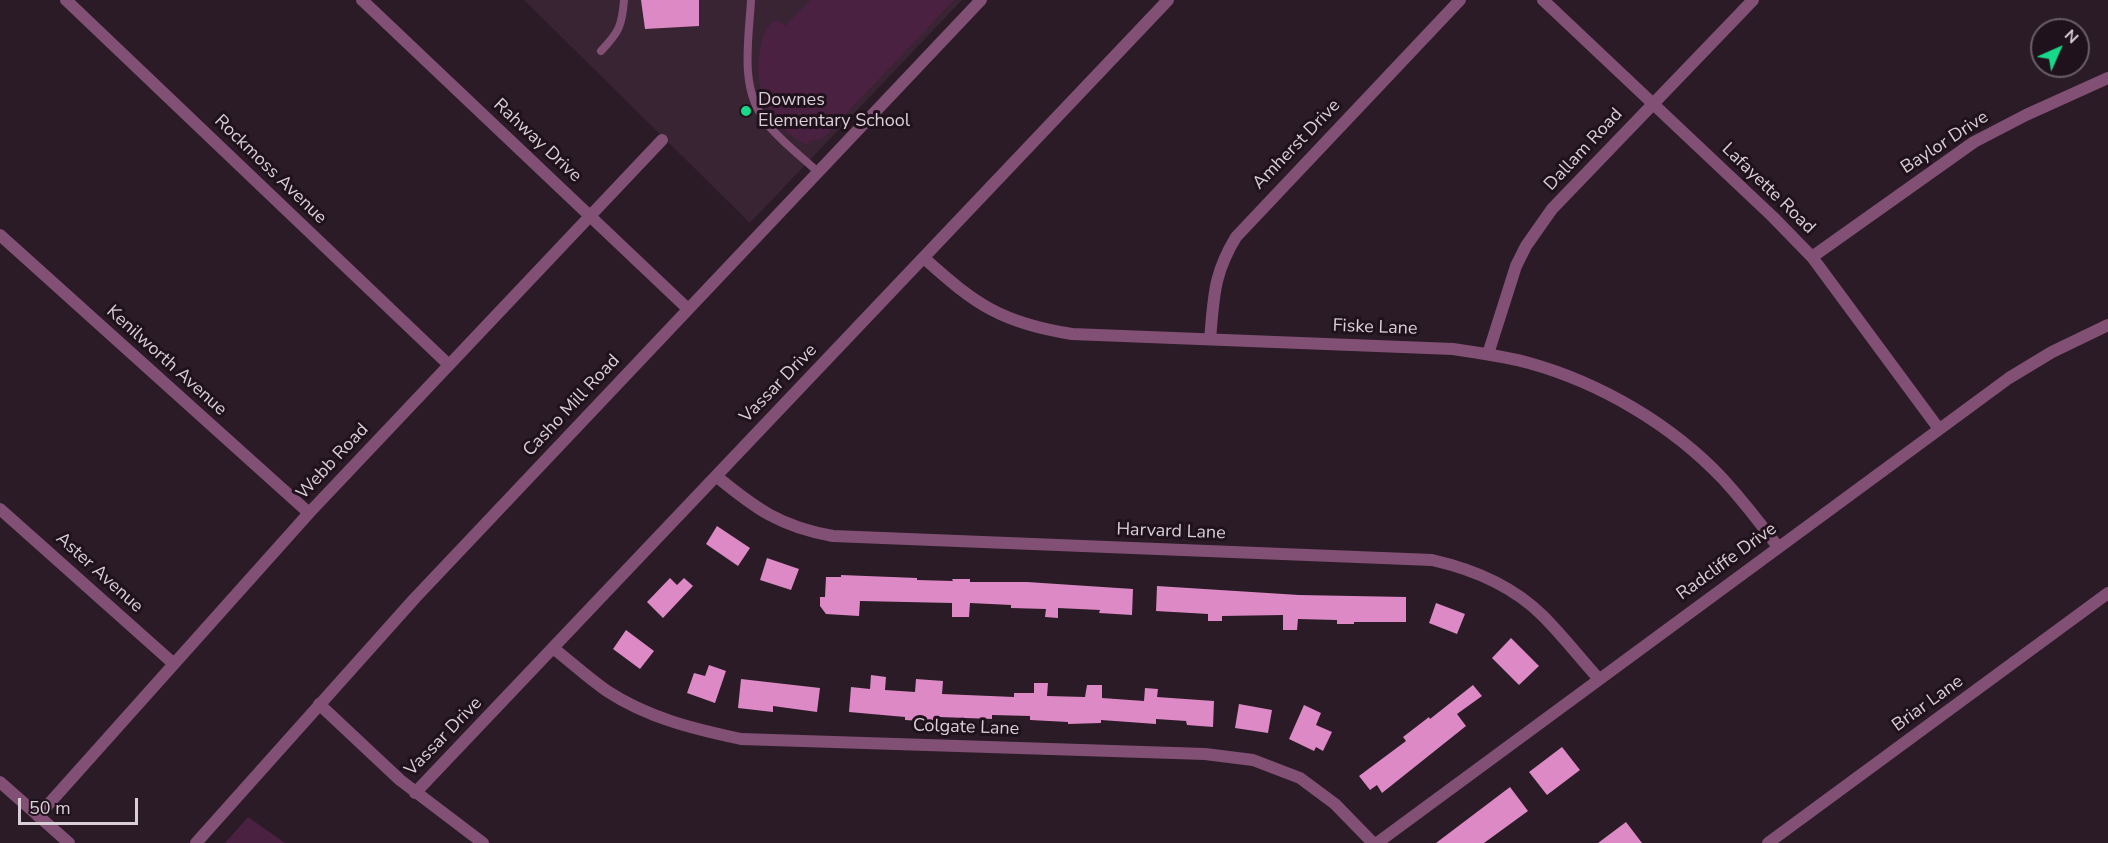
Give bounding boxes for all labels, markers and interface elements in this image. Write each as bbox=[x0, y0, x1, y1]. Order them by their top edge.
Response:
north arrow bbox=[2030, 18, 2090, 78]
text: N bbox=[2059, 25, 2083, 49]
place label: Downes Elementary School bbox=[758, 90, 910, 132]
street label: Rahway Drive bbox=[488, 95, 586, 187]
street label: Amherst Drive bbox=[1249, 95, 1345, 195]
marker: Downes Elementary School bbox=[739, 104, 753, 118]
street label: Dallam Road bbox=[1540, 104, 1628, 196]
street label: Baylor Drive bbox=[1897, 107, 1993, 179]
street label: Rockmoss Avenue bbox=[209, 111, 331, 229]
street label: Lafayette Road bbox=[1717, 139, 1819, 239]
street label: Kenilworth Avenue bbox=[101, 301, 231, 421]
street label: Fiske Lane bbox=[1332, 316, 1418, 340]
street label: Vassar Drive bbox=[736, 340, 822, 428]
street label: Casho Mill Road bbox=[519, 351, 625, 461]
street label: Webb Road bbox=[292, 420, 374, 504]
street label: Harvard Lane bbox=[1116, 519, 1226, 545]
street label: Radcliffe Drive bbox=[1673, 519, 1781, 605]
street label: Aster Avenue bbox=[51, 528, 147, 618]
street label: Briar Lane bbox=[1888, 671, 1968, 737]
street label: Vassar Drive bbox=[401, 693, 487, 781]
street label: Colgate Lane bbox=[912, 715, 1020, 741]
scale bar bbox=[21, 786, 141, 824]
text: 50 m bbox=[29, 796, 71, 820]

